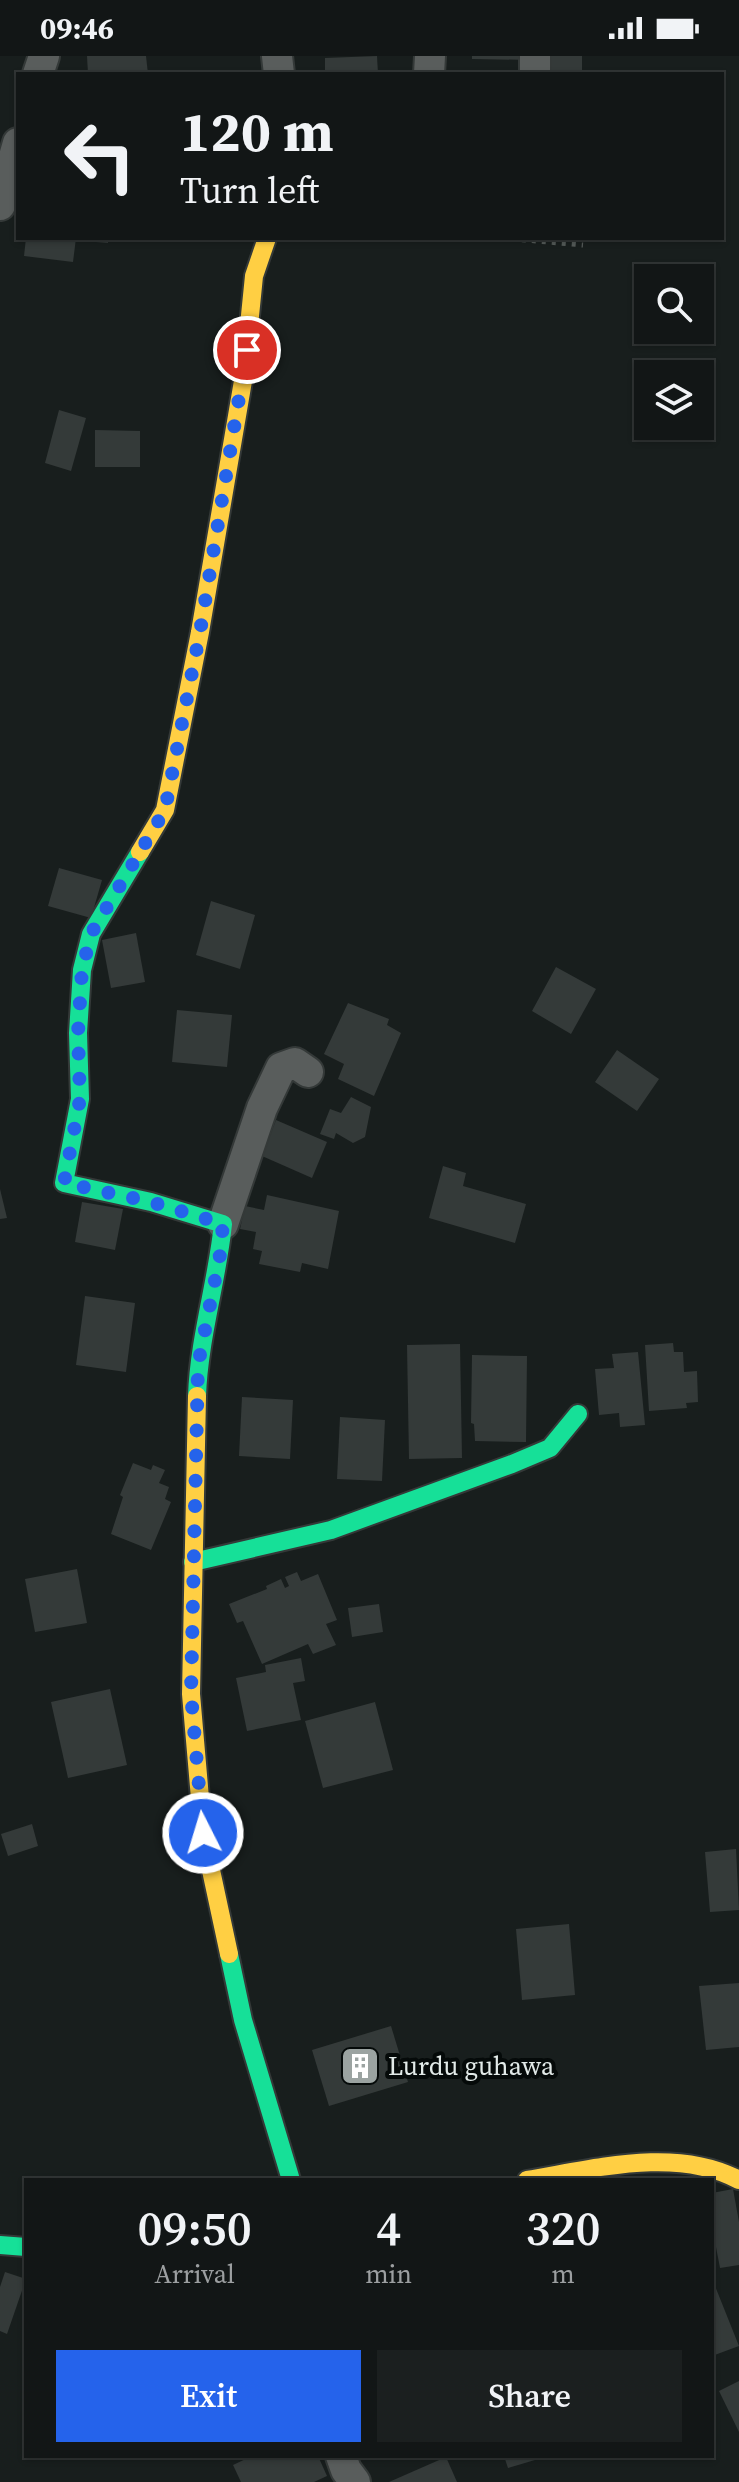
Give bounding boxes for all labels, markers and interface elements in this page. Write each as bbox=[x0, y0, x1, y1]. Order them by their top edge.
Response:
text: 09:46 bbox=[40, 8, 114, 49]
text: 120 m bbox=[180, 93, 334, 170]
icon: left bbox=[48, 104, 152, 208]
text: Turn left bbox=[180, 166, 319, 215]
map controls bbox=[634, 264, 714, 440]
button: search bbox=[634, 264, 714, 344]
pin bbox=[213, 316, 281, 384]
icon: arrive bbox=[225, 328, 269, 372]
button: layers bbox=[634, 360, 714, 440]
position arrow bbox=[161, 1791, 245, 1875]
building icon: Lurdu guhawa bbox=[339, 2045, 381, 2087]
place label: Lurdu guhawa bbox=[388, 2048, 555, 2084]
text: 09:50 bbox=[137, 2195, 252, 2261]
text: 4 bbox=[376, 2195, 401, 2261]
text: 320 bbox=[526, 2195, 600, 2261]
text: Arrival bbox=[154, 2256, 235, 2292]
text: min bbox=[365, 2256, 412, 2292]
text: m bbox=[551, 2256, 575, 2292]
button: Exit bbox=[56, 2350, 361, 2442]
button: Share bbox=[377, 2350, 682, 2442]

